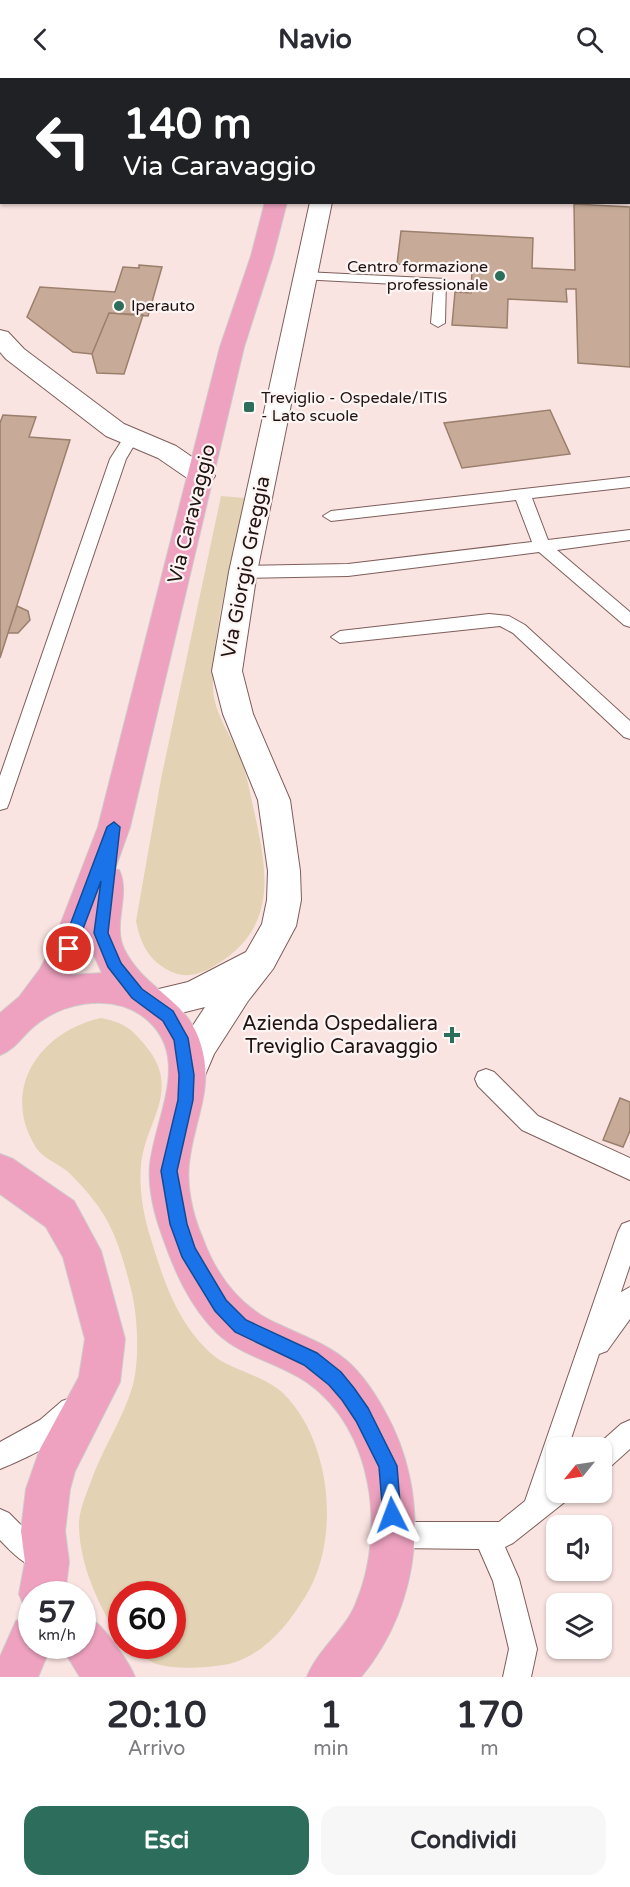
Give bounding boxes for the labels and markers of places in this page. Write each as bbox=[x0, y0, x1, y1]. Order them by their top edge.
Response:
place label: Centro formazione professionale bbox=[347, 257, 488, 295]
marker: Centro formazione professionale bbox=[493, 269, 507, 283]
place label: Iperauto bbox=[131, 296, 195, 316]
marker: Iperauto bbox=[112, 299, 126, 313]
place label: Treviglio - Ospedale/ITIS - Lato scuole bbox=[261, 388, 448, 426]
marker: Treviglio - Ospedale/ITIS - Lato scuole bbox=[242, 400, 256, 414]
pin bbox=[43, 923, 94, 974]
place label: Azienda Ospedaliera Treviglio Caravaggio bbox=[242, 1012, 438, 1059]
marker: Azienda Ospedaliera Treviglio Caravaggio bbox=[443, 1026, 461, 1044]

